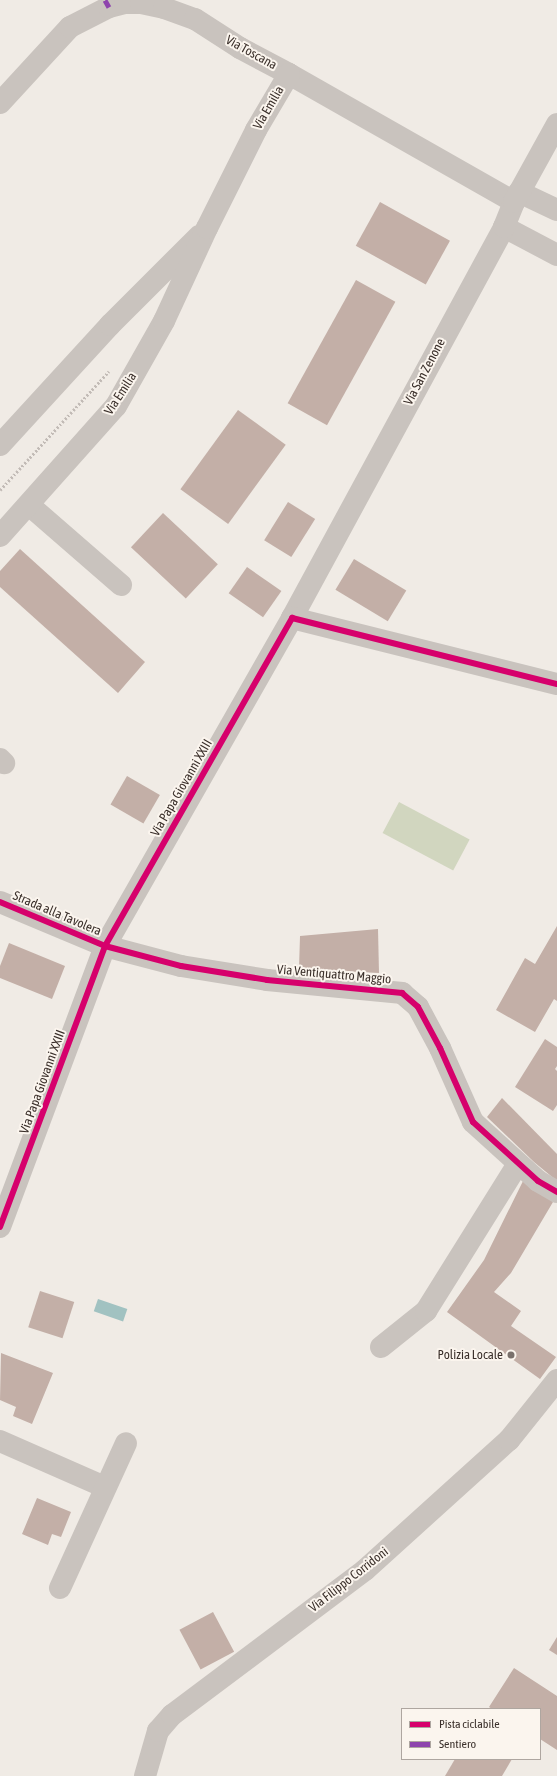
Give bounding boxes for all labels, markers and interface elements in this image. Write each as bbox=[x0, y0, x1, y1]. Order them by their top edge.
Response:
street label: Via Toscana bbox=[223, 33, 279, 73]
street label: Via Emilia bbox=[250, 84, 288, 132]
street label: Via San Zenone bbox=[401, 336, 449, 408]
street label: Via Emilia bbox=[102, 370, 140, 418]
street label: Via Papa Giovanni XXIII bbox=[148, 737, 216, 839]
street label: Strada alla Tavolera bbox=[10, 888, 104, 940]
street label: Via Ventiquattro Maggio bbox=[276, 962, 392, 988]
street label: Via Papa Giovanni XXIII bbox=[17, 1028, 69, 1136]
place label: Polizia Locale bbox=[438, 1347, 503, 1363]
marker: Polizia Locale bbox=[506, 1350, 516, 1360]
street label: Via Filippo Corridoni bbox=[306, 1544, 392, 1616]
legend bbox=[401, 1708, 541, 1760]
text: Pista ciclabile bbox=[439, 1717, 500, 1731]
text: Sentiero bbox=[439, 1737, 476, 1751]

